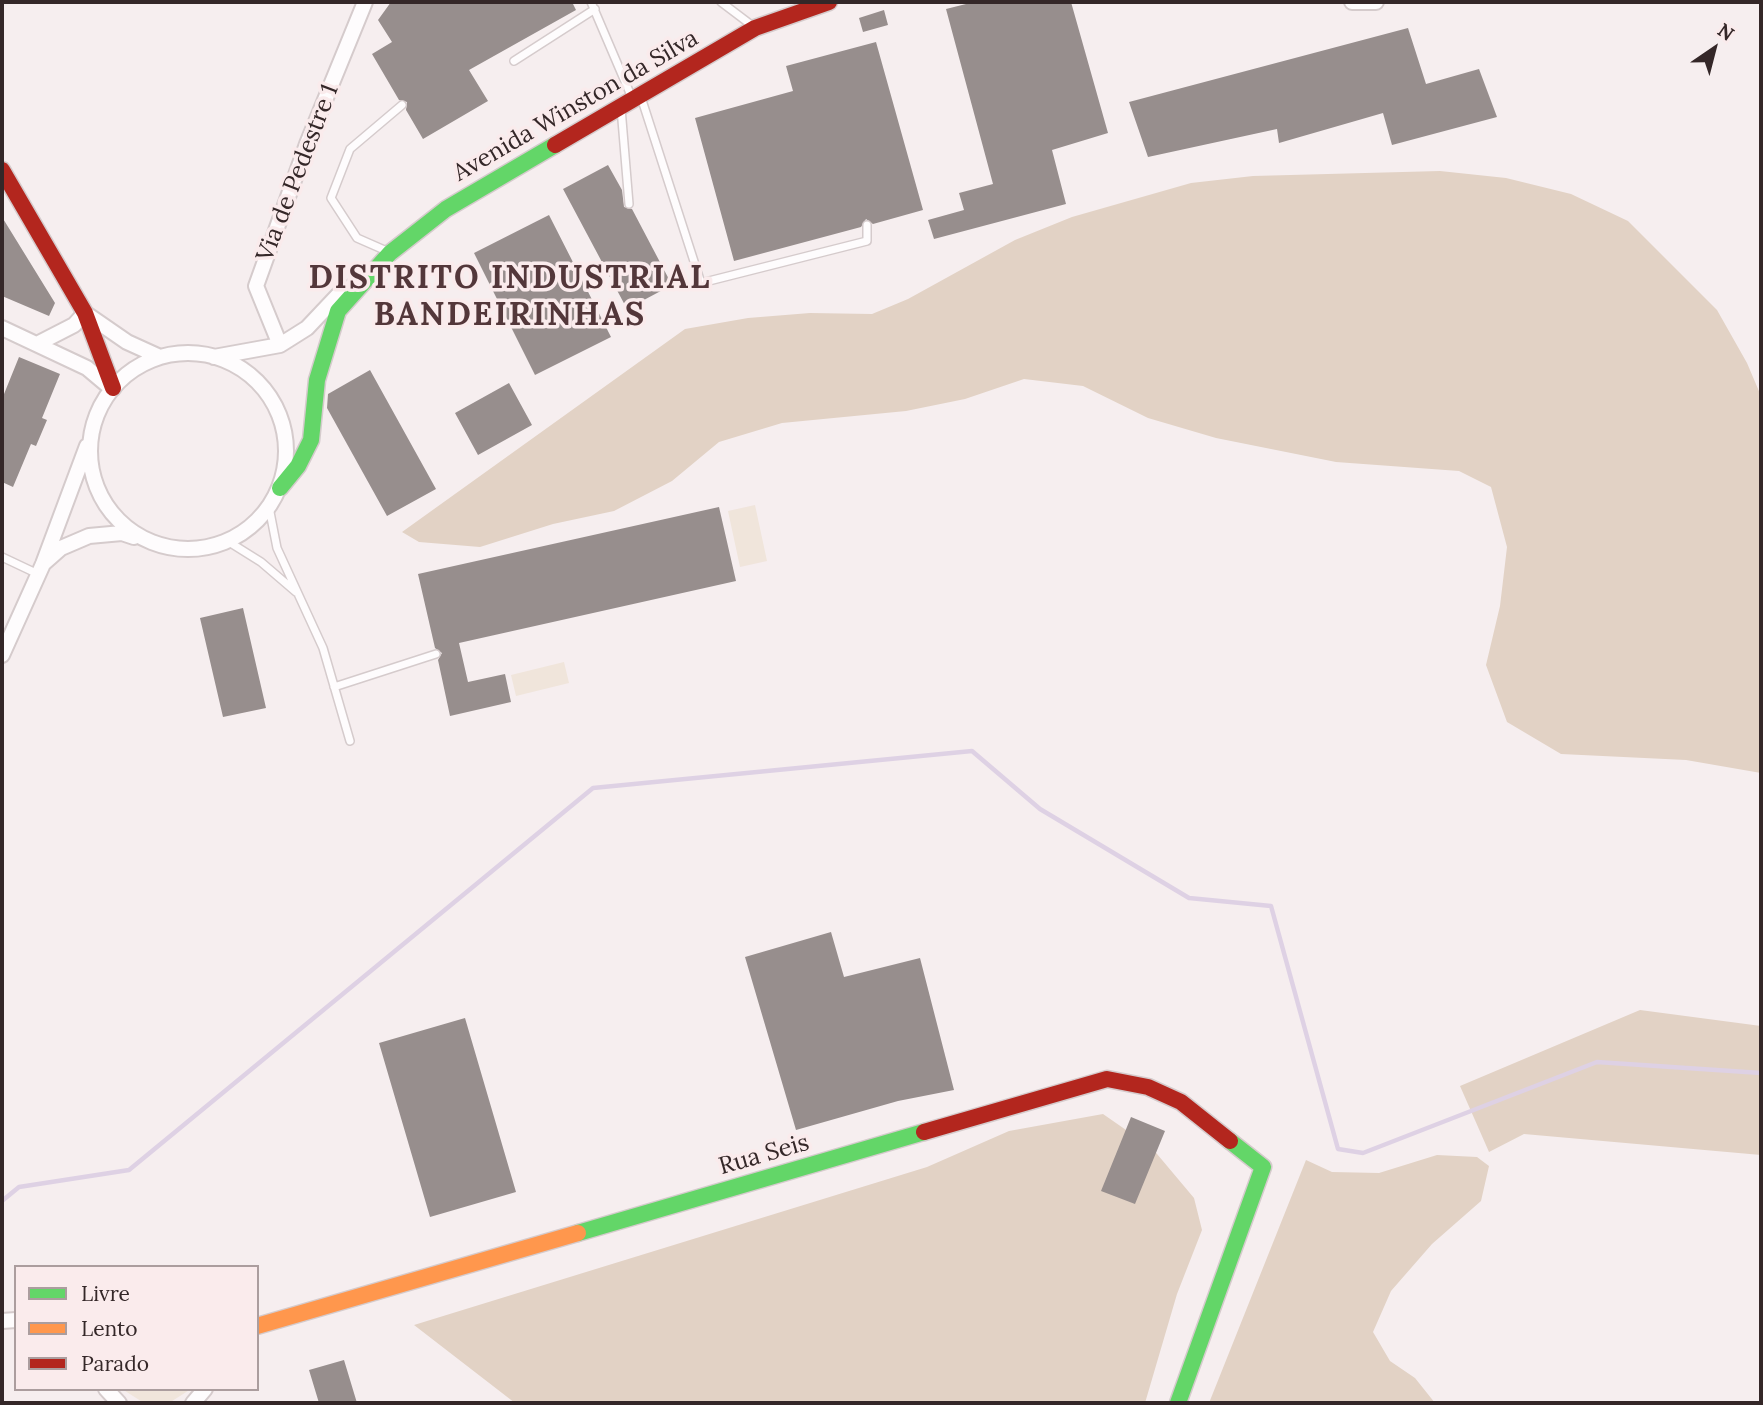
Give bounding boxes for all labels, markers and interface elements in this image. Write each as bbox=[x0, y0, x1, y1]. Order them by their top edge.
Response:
north arrow bbox=[1679, 14, 1749, 84]
text: N bbox=[1713, 18, 1739, 46]
street label: Avenida Winston da Silva bbox=[448, 24, 704, 188]
street label: Via de Pedestre 1 bbox=[251, 80, 345, 266]
district label: DISTRITO INDUSTRIAL BANDEIRINHAS bbox=[311, 260, 709, 335]
street label: Rua Seis bbox=[716, 1128, 812, 1182]
legend bbox=[14, 1265, 259, 1391]
text: Livre bbox=[81, 1280, 130, 1307]
text: Lento bbox=[81, 1315, 138, 1342]
text: Parado bbox=[81, 1350, 149, 1377]

